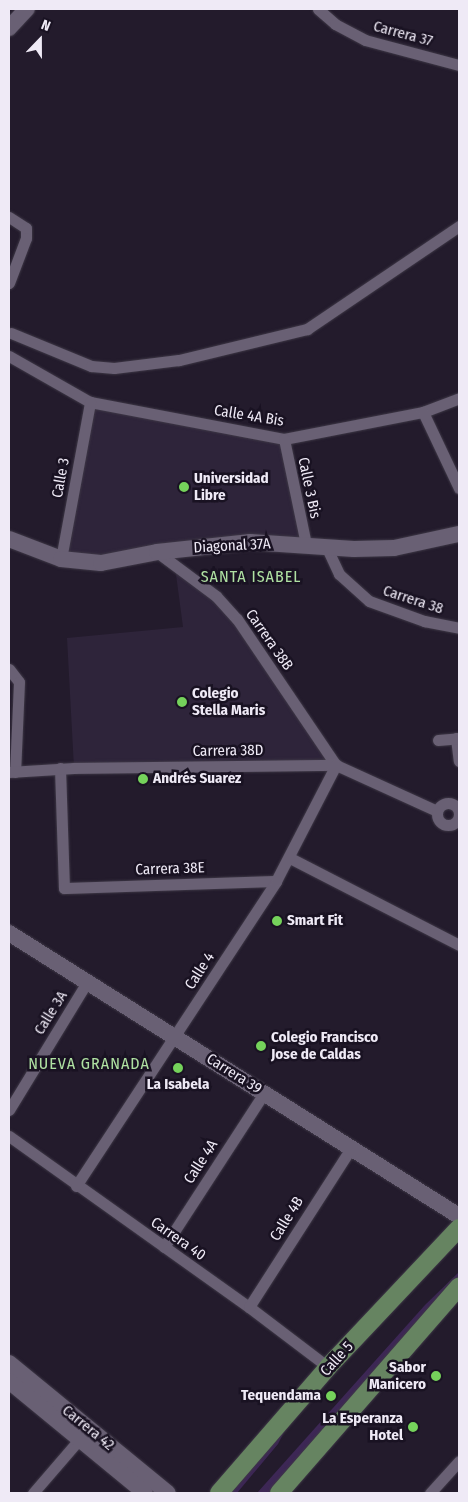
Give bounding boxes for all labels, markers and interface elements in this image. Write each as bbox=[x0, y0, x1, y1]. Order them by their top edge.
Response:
north arrow bbox=[15, 15, 65, 65]
text: N bbox=[39, 16, 53, 35]
street label: Carrera 37 bbox=[371, 17, 435, 51]
street label: Calle 4A Bis bbox=[213, 402, 285, 430]
street label: Calle 3 Bis bbox=[294, 456, 324, 520]
street label: Calle 3 bbox=[49, 457, 73, 499]
place label: Universidad Libre bbox=[194, 469, 269, 504]
marker: Universidad Libre bbox=[178, 481, 190, 493]
street label: Diagonal 37A bbox=[193, 535, 271, 557]
district label: SANTA ISABEL bbox=[199, 567, 303, 587]
street label: Carrera 38 bbox=[381, 582, 445, 618]
street label: Carrera 38B bbox=[241, 606, 297, 674]
place label: Colegio Stella Maris bbox=[192, 684, 265, 719]
marker: Colegio Stella Maris bbox=[176, 696, 188, 708]
street label: Carrera 38D bbox=[192, 741, 264, 761]
place label: Andrés Suarez bbox=[153, 770, 241, 788]
marker: Andrés Suarez bbox=[137, 773, 149, 785]
street label: Carrera 38E bbox=[135, 859, 205, 879]
place label: Smart Fit bbox=[287, 912, 343, 930]
marker: Smart Fit bbox=[271, 915, 283, 927]
street label: Calle 4 bbox=[181, 949, 219, 993]
street label: Calle 3A bbox=[31, 988, 71, 1038]
place label: Colegio Francisco Jose de Caldas bbox=[271, 1028, 378, 1063]
marker: Colegio Francisco Jose de Caldas bbox=[255, 1040, 267, 1052]
street label: Carrera 39 bbox=[203, 1050, 265, 1098]
district label: NUEVA GRANADA bbox=[27, 1054, 151, 1074]
marker: La Isabela bbox=[172, 1062, 184, 1074]
place label: La Isabela bbox=[147, 1076, 209, 1094]
street label: Calle 4A bbox=[180, 1137, 222, 1187]
street label: Calle 4B bbox=[266, 1193, 308, 1245]
street label: Carrera 40 bbox=[147, 1214, 209, 1264]
street label: Calle 5 bbox=[317, 1338, 357, 1380]
place label: Sabor Manicero bbox=[369, 1358, 426, 1393]
marker: Sabor Manicero bbox=[430, 1370, 442, 1382]
place label: Tequendama bbox=[241, 1387, 321, 1405]
marker: Tequendama bbox=[325, 1390, 337, 1402]
street label: Carrera 42 bbox=[58, 1402, 118, 1454]
place label: La Esperanza Hotel bbox=[322, 1409, 403, 1444]
marker: La Esperanza Hotel bbox=[407, 1421, 419, 1433]

